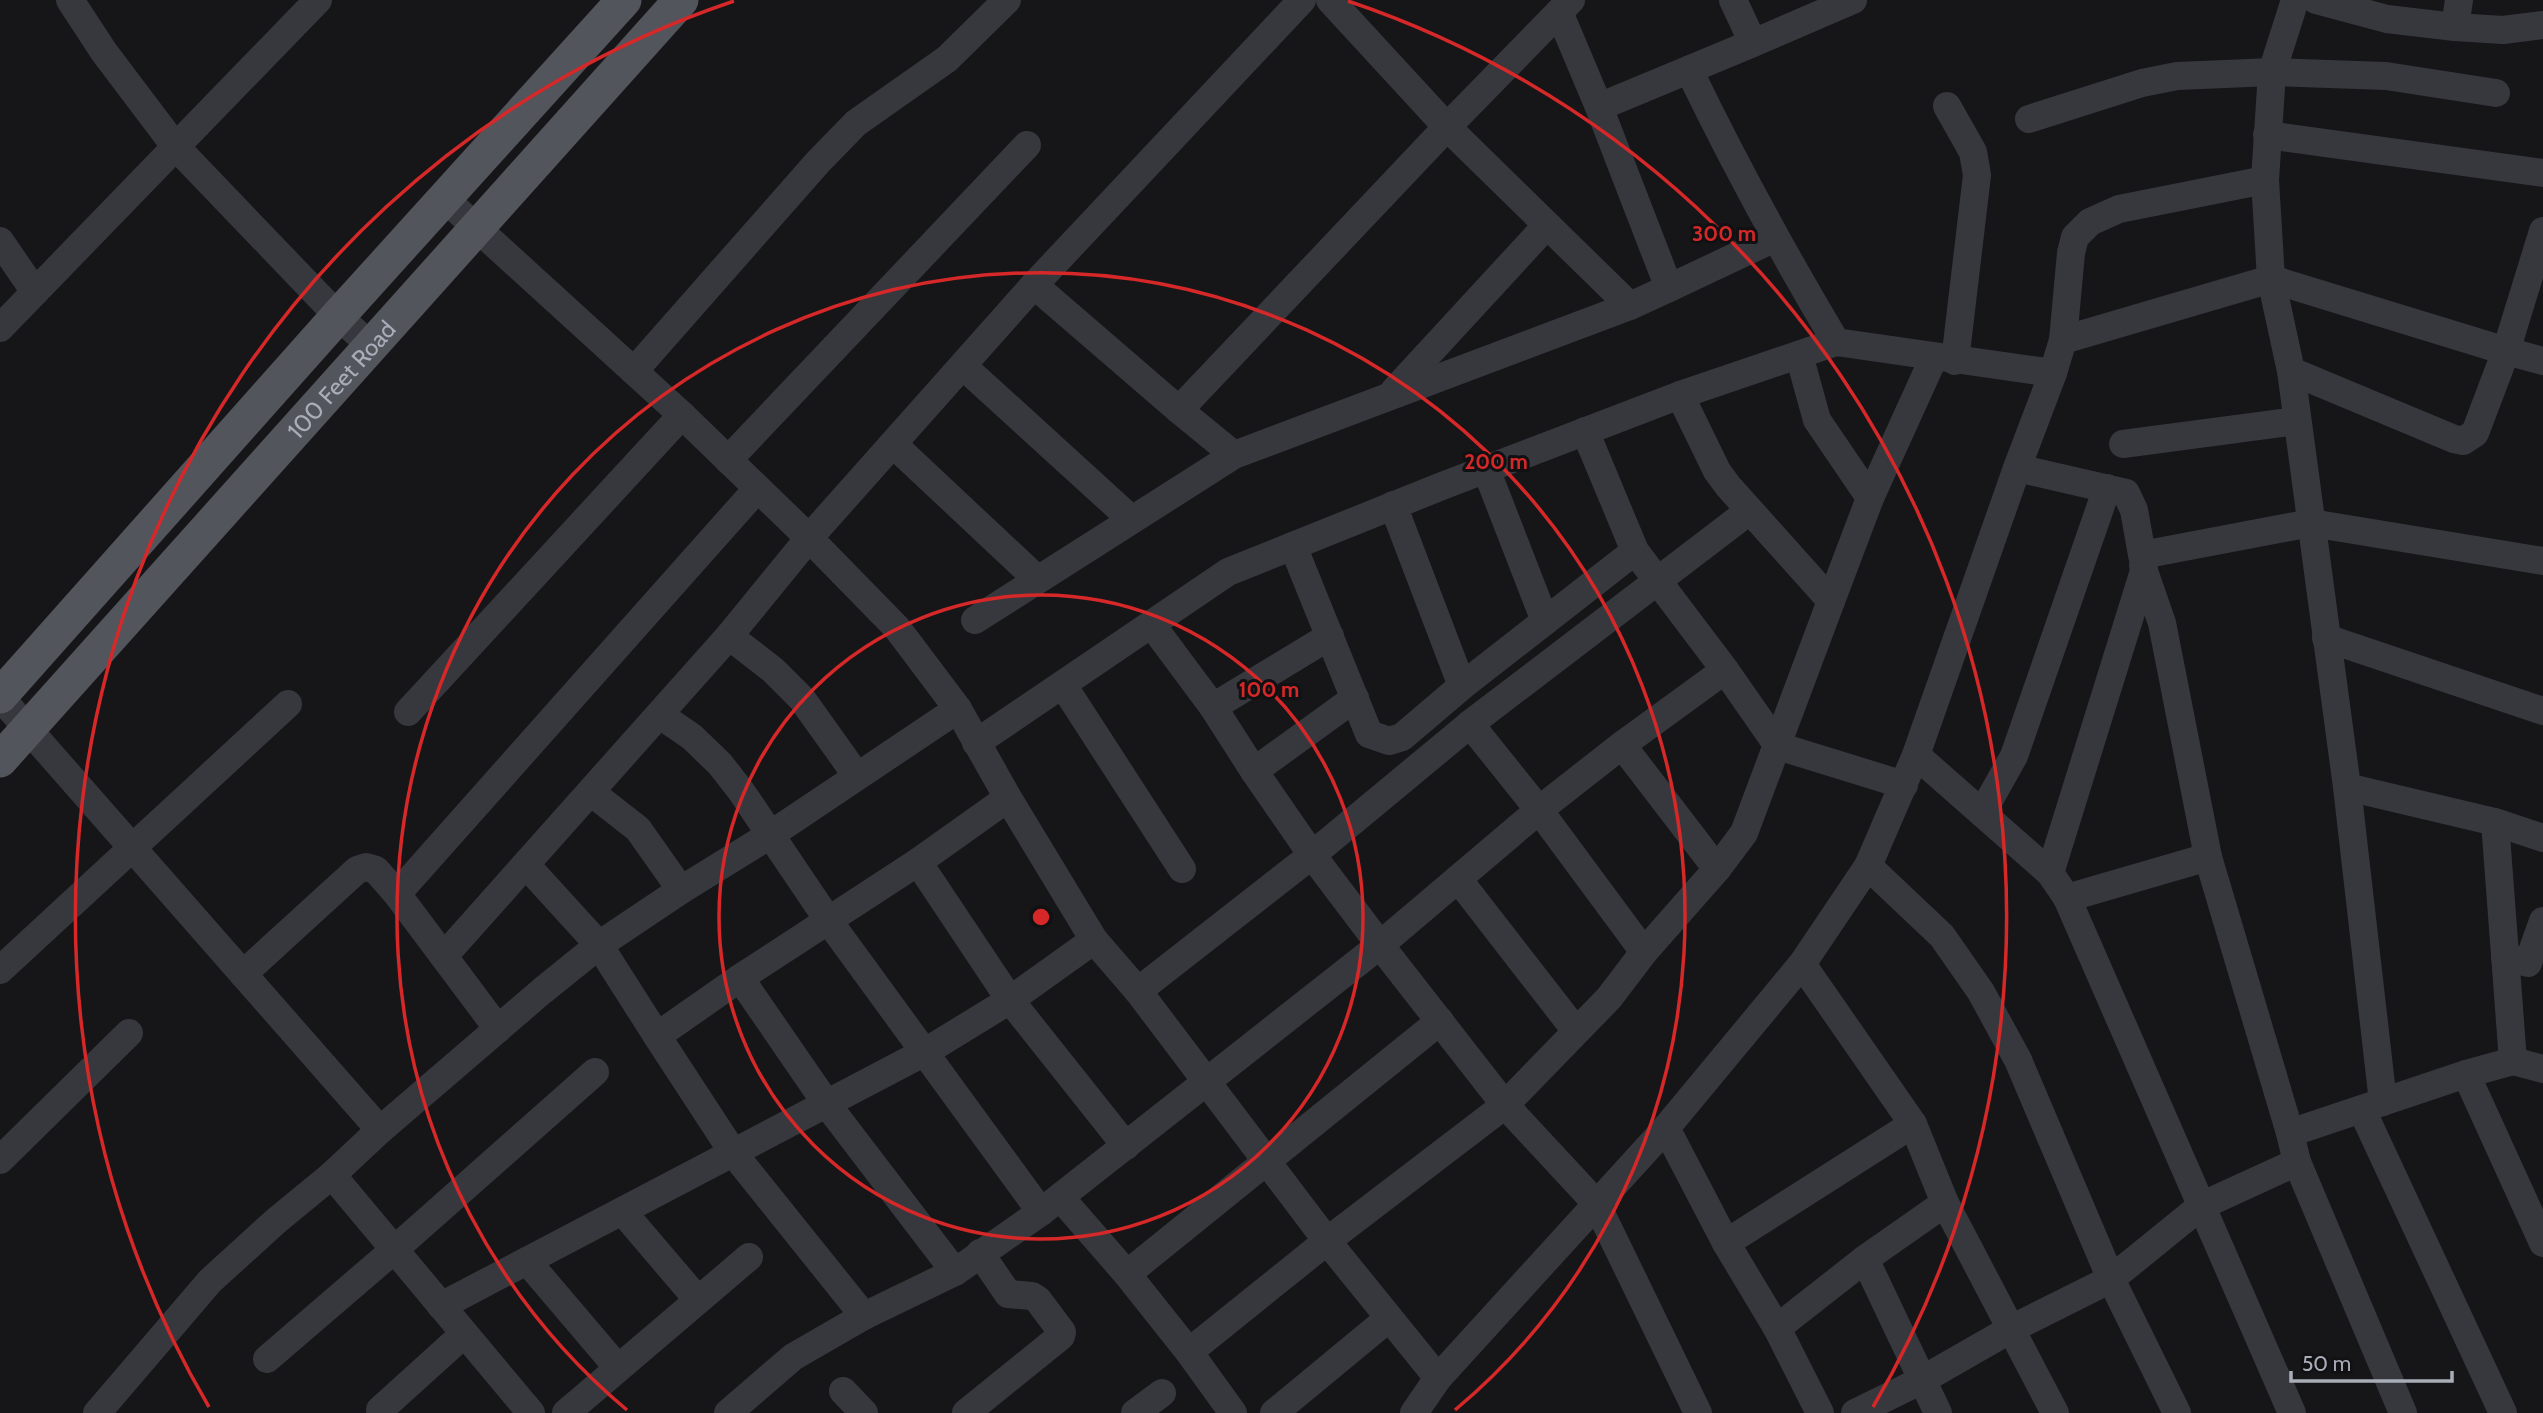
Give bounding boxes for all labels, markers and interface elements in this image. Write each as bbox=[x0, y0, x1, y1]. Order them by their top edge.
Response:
text: 300 m bbox=[1692, 221, 1756, 246]
street label: 100 Feet Road bbox=[281, 314, 401, 444]
text: 200 m bbox=[1464, 449, 1528, 474]
text: 100 m bbox=[1239, 677, 1299, 702]
centre of rings bbox=[1029, 905, 1053, 929]
scale bar bbox=[2291, 1340, 2452, 1384]
text: 50 m bbox=[2302, 1351, 2351, 1376]

